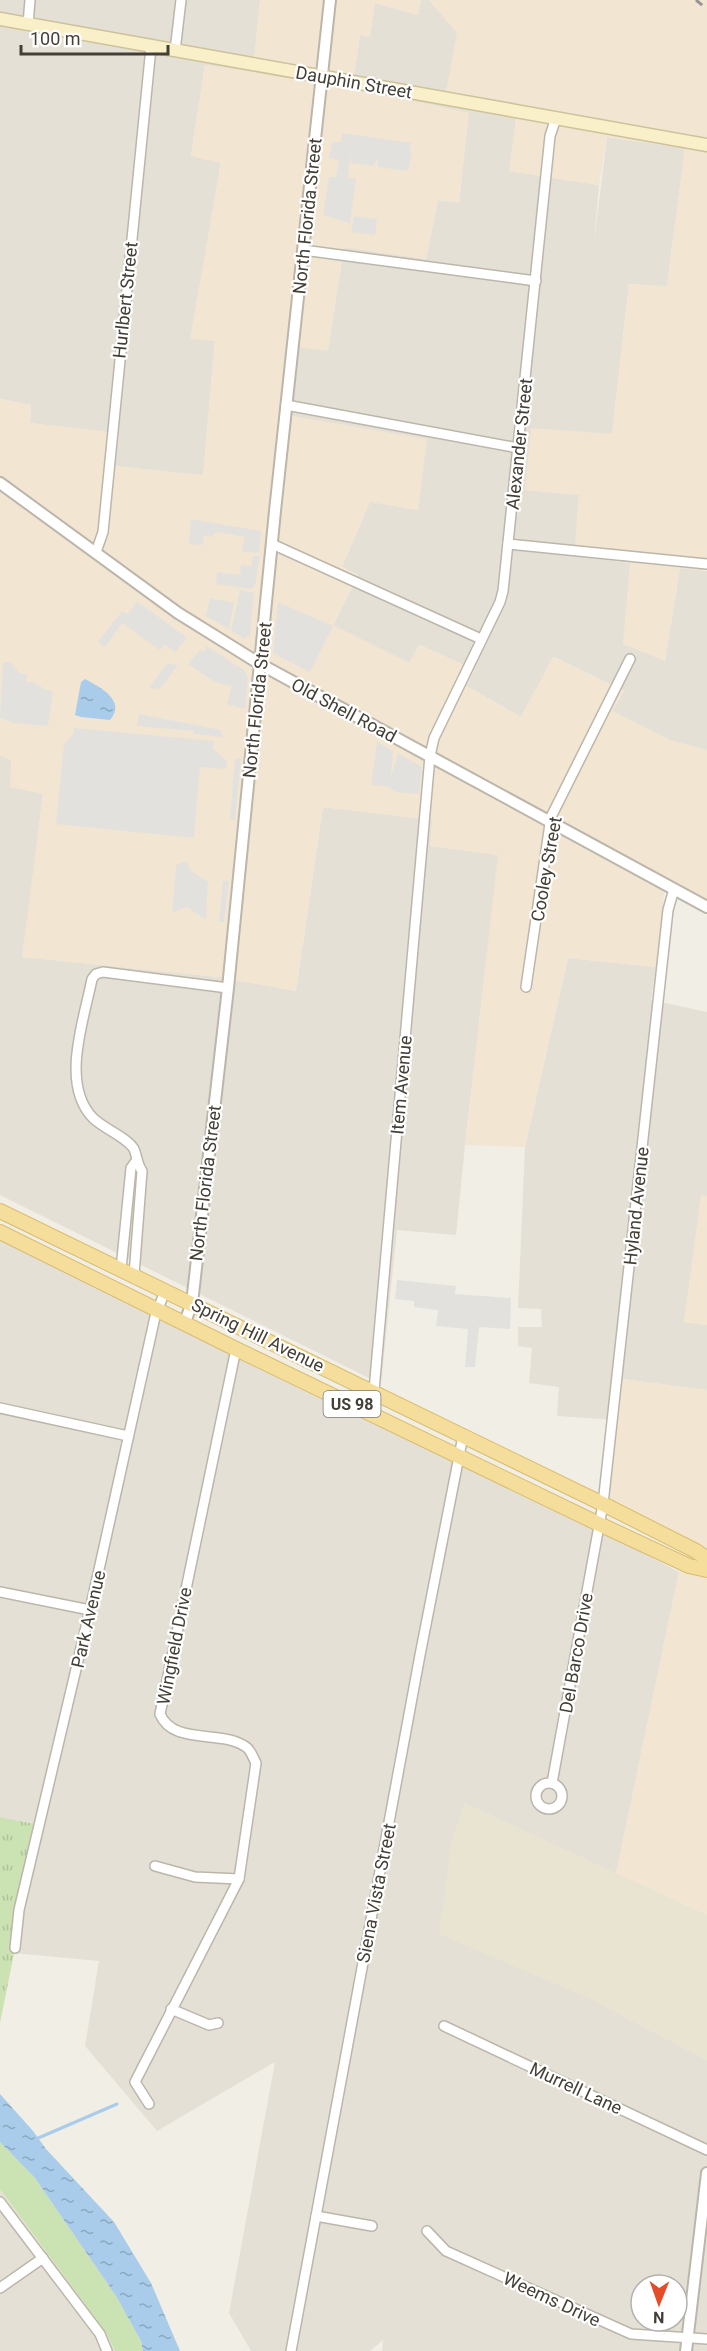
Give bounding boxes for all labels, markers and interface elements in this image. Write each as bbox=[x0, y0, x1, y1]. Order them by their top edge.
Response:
scale bar bbox=[21, 18, 168, 56]
text: 100 m bbox=[30, 28, 81, 49]
street label: Dauphin Street bbox=[294, 61, 414, 103]
street label: North Florida Street bbox=[288, 137, 326, 295]
street label: Hurlbert Street bbox=[108, 240, 142, 359]
street label: Alexander Street bbox=[502, 377, 536, 511]
street label: North Florida Street bbox=[238, 621, 276, 779]
street label: Old Shell Road bbox=[288, 673, 400, 747]
street label: Cooley Street bbox=[526, 815, 566, 923]
street label: Item Avenue bbox=[386, 1035, 416, 1135]
street label: North Florida Street bbox=[185, 1104, 225, 1262]
street label: Hyland Avenue bbox=[619, 1146, 653, 1266]
street label: Spring Hill Avenue bbox=[188, 1294, 328, 1376]
road number: US 98 bbox=[324, 1391, 380, 1417]
street label: Park Avenue bbox=[67, 1568, 109, 1670]
street label: Wingfield Drive bbox=[152, 1585, 196, 1707]
street label: Del Barco Drive bbox=[555, 1591, 597, 1715]
street label: Siena Vista Street bbox=[352, 1821, 400, 1964]
street label: Murrell Lane bbox=[527, 2057, 625, 2119]
street label: Weems Drive bbox=[500, 2267, 604, 2331]
north arrow bbox=[629, 2273, 689, 2333]
text: N bbox=[653, 2308, 665, 2327]

